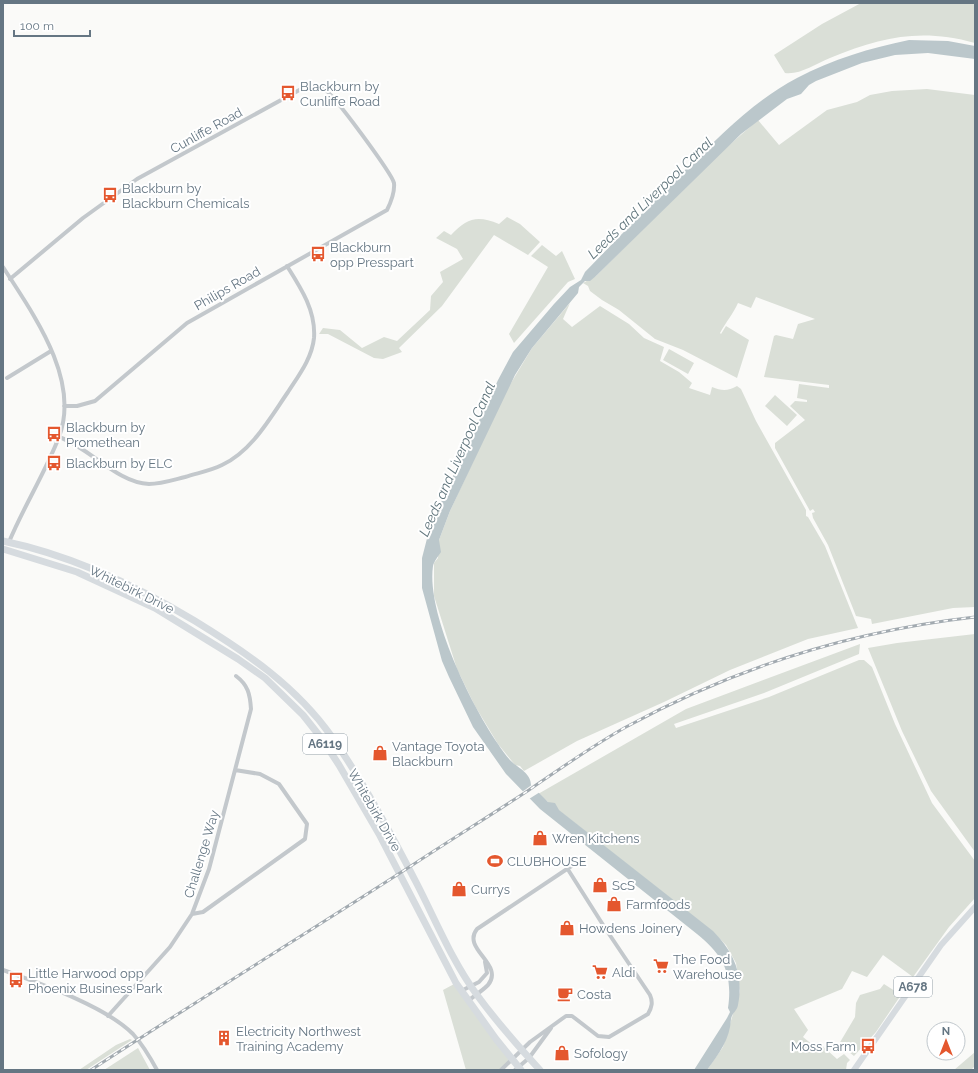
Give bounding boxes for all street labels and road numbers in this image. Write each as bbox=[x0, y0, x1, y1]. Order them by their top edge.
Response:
street label: Cunliffe Road bbox=[168, 104, 245, 156]
street label: Philips Road bbox=[192, 264, 263, 313]
street label: Whitebirk Drive bbox=[87, 562, 177, 617]
road number: A6119 bbox=[303, 734, 347, 754]
street label: Whitebirk Drive bbox=[345, 766, 404, 854]
street label: Challenge Way bbox=[181, 808, 222, 900]
road number: A678 bbox=[894, 977, 932, 997]

